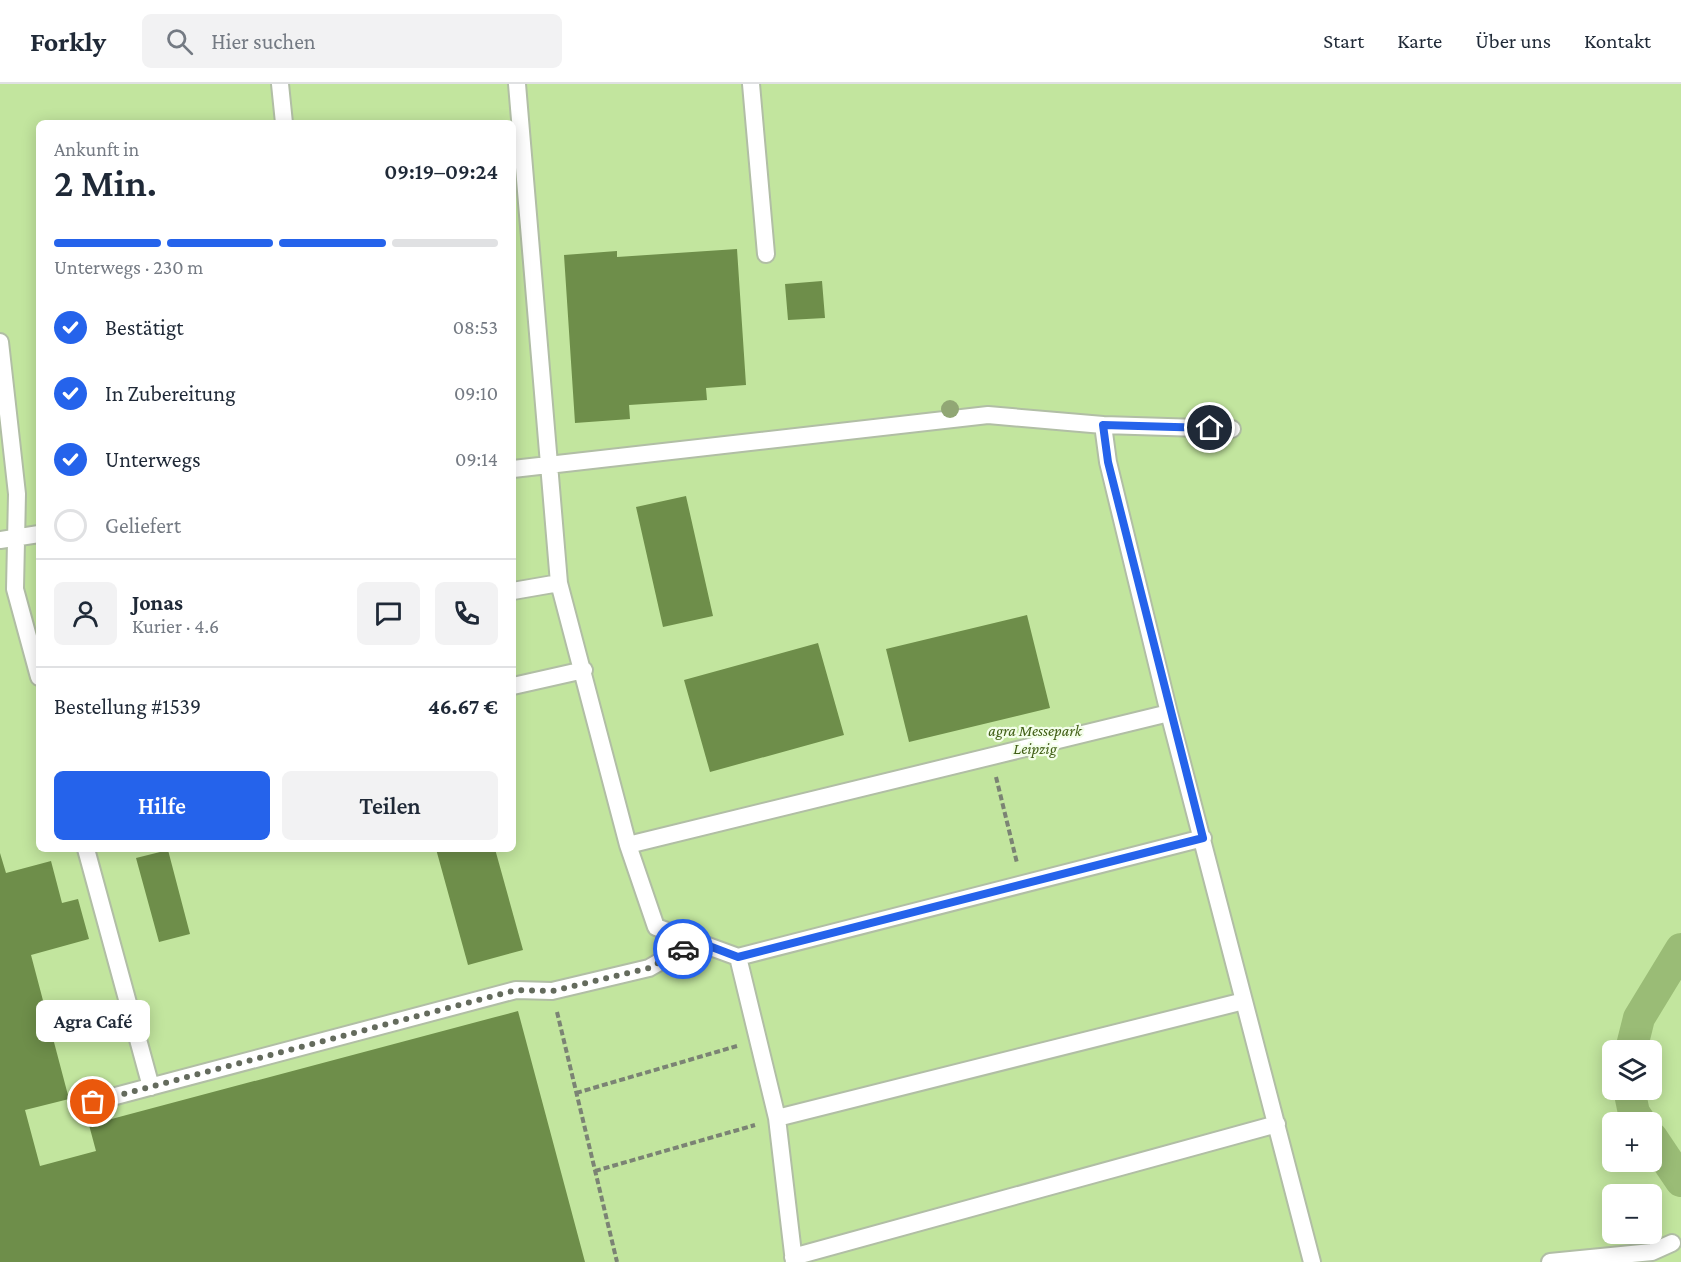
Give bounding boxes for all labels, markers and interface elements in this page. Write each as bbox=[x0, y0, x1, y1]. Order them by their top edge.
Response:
search box bbox=[142, 14, 562, 68]
icon: search bbox=[163, 25, 196, 58]
text: Forkly bbox=[30, 26, 106, 57]
text: Hier suchen bbox=[211, 29, 316, 54]
text: Start bbox=[1323, 29, 1364, 53]
text: Karte bbox=[1397, 29, 1442, 53]
text: Über uns bbox=[1475, 29, 1551, 53]
text: Kontakt bbox=[1584, 29, 1651, 53]
text: Ankunft in bbox=[54, 138, 139, 160]
text: 09:19–09:24 bbox=[384, 159, 498, 184]
text: 2 Min. bbox=[54, 161, 157, 204]
text: Unterwegs · 230 m bbox=[54, 256, 203, 278]
icon: check bbox=[54, 311, 87, 344]
text: Bestätigt bbox=[105, 315, 184, 340]
text: 08:53 bbox=[453, 316, 498, 338]
icon: check bbox=[54, 377, 87, 410]
text: In Zubereitung bbox=[105, 381, 236, 406]
text: 09:10 bbox=[454, 382, 498, 404]
pin bbox=[1184, 402, 1235, 453]
icon: home bbox=[1193, 411, 1226, 444]
icon: check bbox=[54, 443, 87, 476]
text: Unterwegs bbox=[105, 447, 201, 472]
text: 09:14 bbox=[455, 448, 498, 470]
text: Geliefert bbox=[105, 513, 181, 538]
button: person bbox=[54, 582, 117, 645]
button: chat bbox=[357, 582, 420, 645]
button: phone bbox=[435, 582, 498, 645]
text: Jonas bbox=[132, 590, 183, 615]
text: Kurier · 4.6 bbox=[132, 615, 219, 637]
text: Bestellung #1539 bbox=[54, 694, 201, 719]
text: 46.67 € bbox=[428, 694, 498, 719]
park label: agra Messepark Leipzig bbox=[988, 722, 1083, 758]
button: Hilfe bbox=[54, 771, 270, 840]
button: Teilen bbox=[282, 771, 498, 840]
courier bbox=[653, 919, 713, 979]
icon: car bbox=[667, 933, 700, 966]
callout: Agra Café bbox=[36, 1000, 150, 1042]
text: Agra Café bbox=[54, 1010, 132, 1032]
map controls bbox=[1602, 1040, 1662, 1244]
button: layers bbox=[1602, 1040, 1662, 1100]
pin bbox=[67, 1076, 118, 1127]
icon: bag bbox=[76, 1085, 109, 1118]
button: + bbox=[1602, 1112, 1662, 1172]
button: − bbox=[1602, 1184, 1662, 1244]

